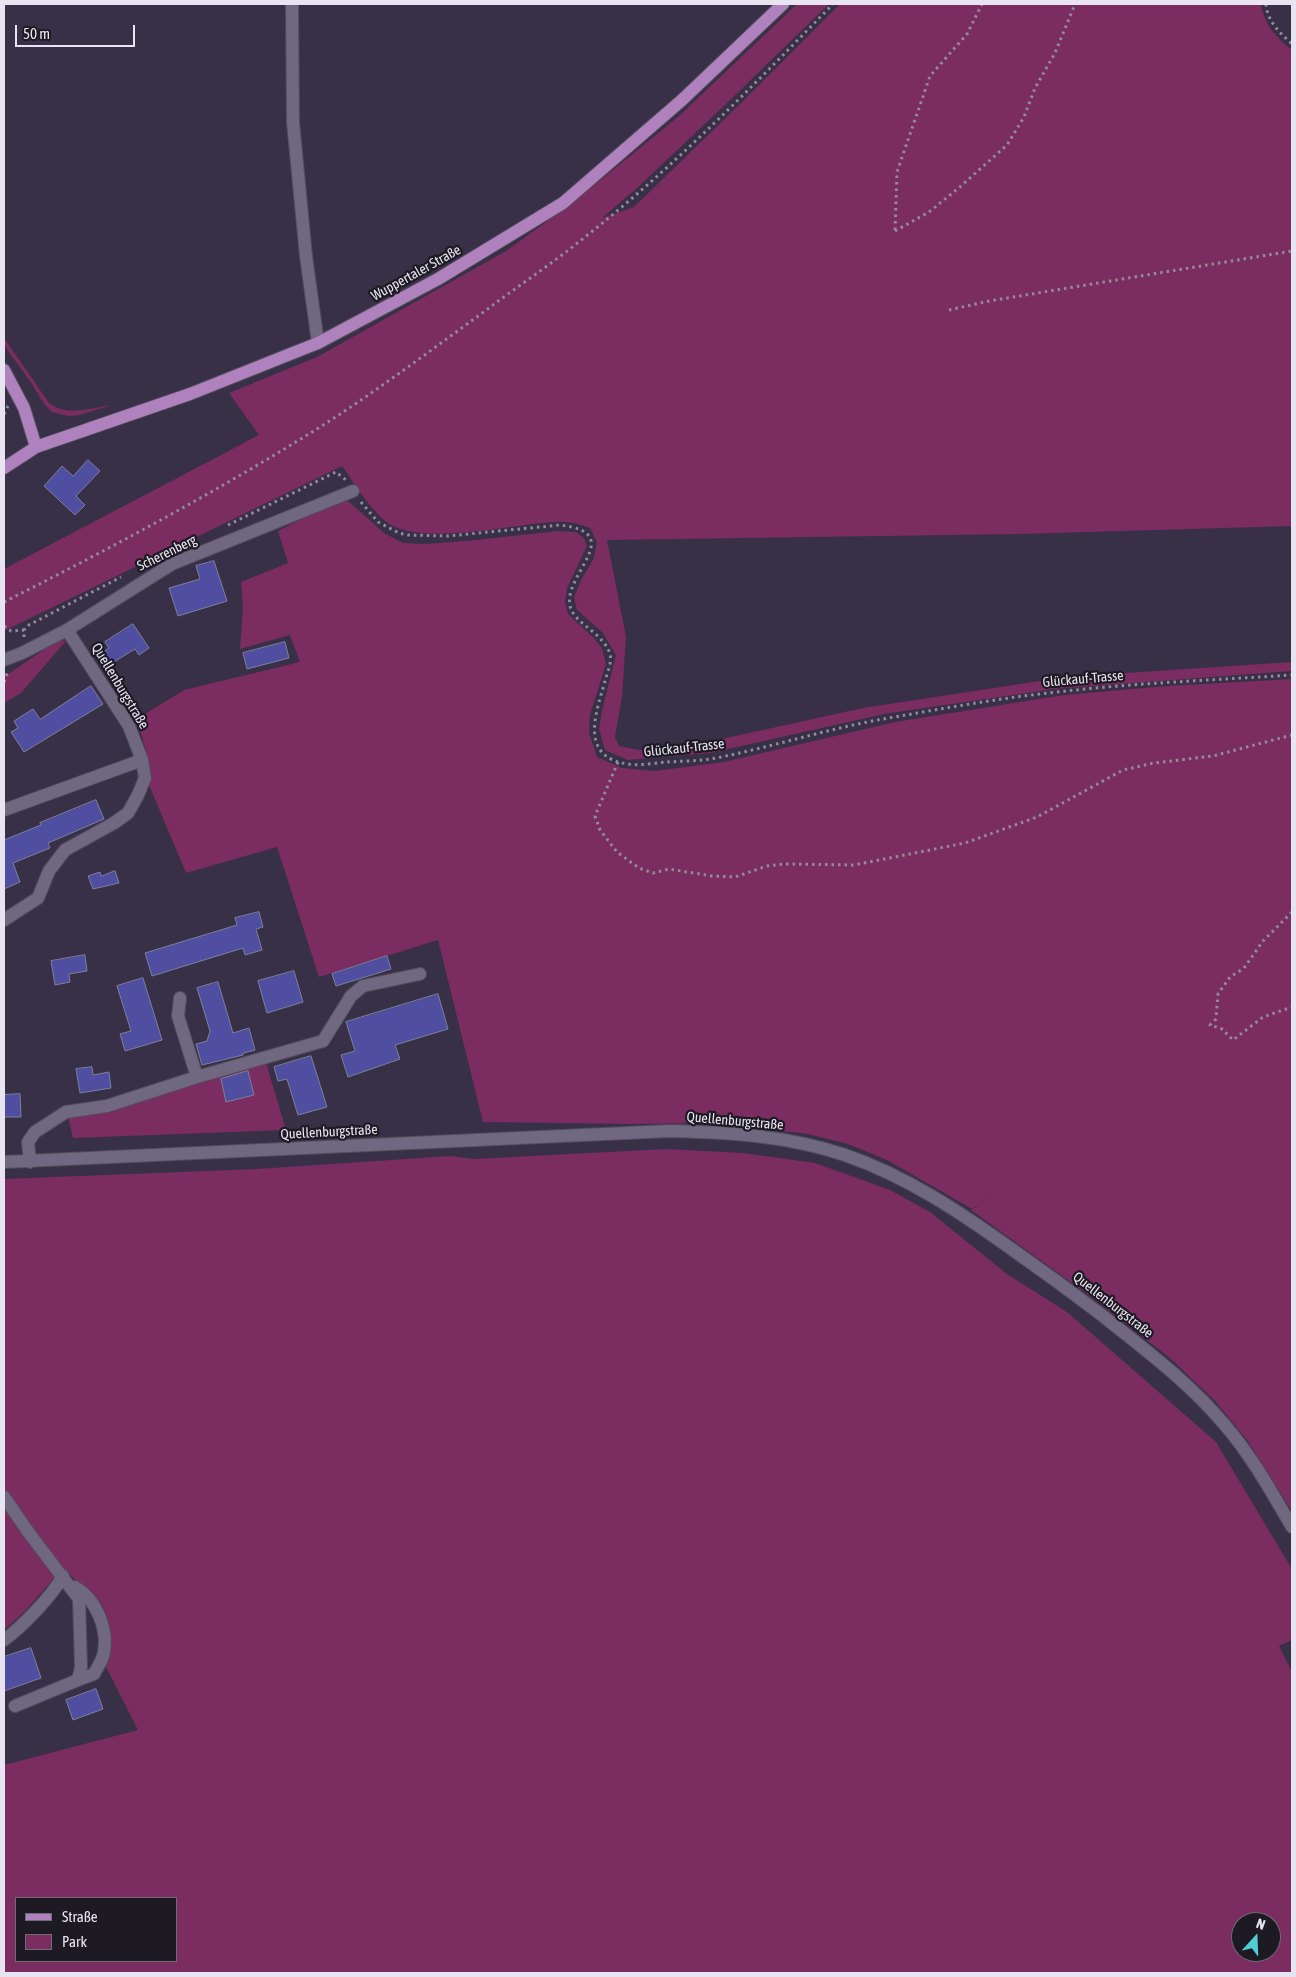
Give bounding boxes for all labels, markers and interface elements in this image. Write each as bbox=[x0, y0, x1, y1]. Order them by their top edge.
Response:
scale bar bbox=[18, 15, 138, 47]
text: 50 m bbox=[23, 25, 50, 42]
street label: Wuppertaler Straße bbox=[368, 241, 464, 305]
street label: Scherenberg bbox=[134, 531, 200, 575]
street label: Quellenburgstraße bbox=[88, 640, 152, 732]
street label: Glückauf-Trasse bbox=[1042, 667, 1124, 691]
street label: Glückauf-Trasse bbox=[643, 735, 725, 761]
street label: Quellenburgstraße bbox=[686, 1108, 784, 1134]
street label: Quellenburgstraße bbox=[280, 1121, 378, 1143]
street label: Quellenburgstraße bbox=[1070, 1268, 1156, 1342]
legend bbox=[15, 1897, 178, 1962]
text: Straße bbox=[62, 1908, 98, 1925]
north arrow bbox=[1231, 1912, 1281, 1962]
text: N bbox=[1254, 1915, 1267, 1933]
text: Park bbox=[62, 1933, 87, 1950]

